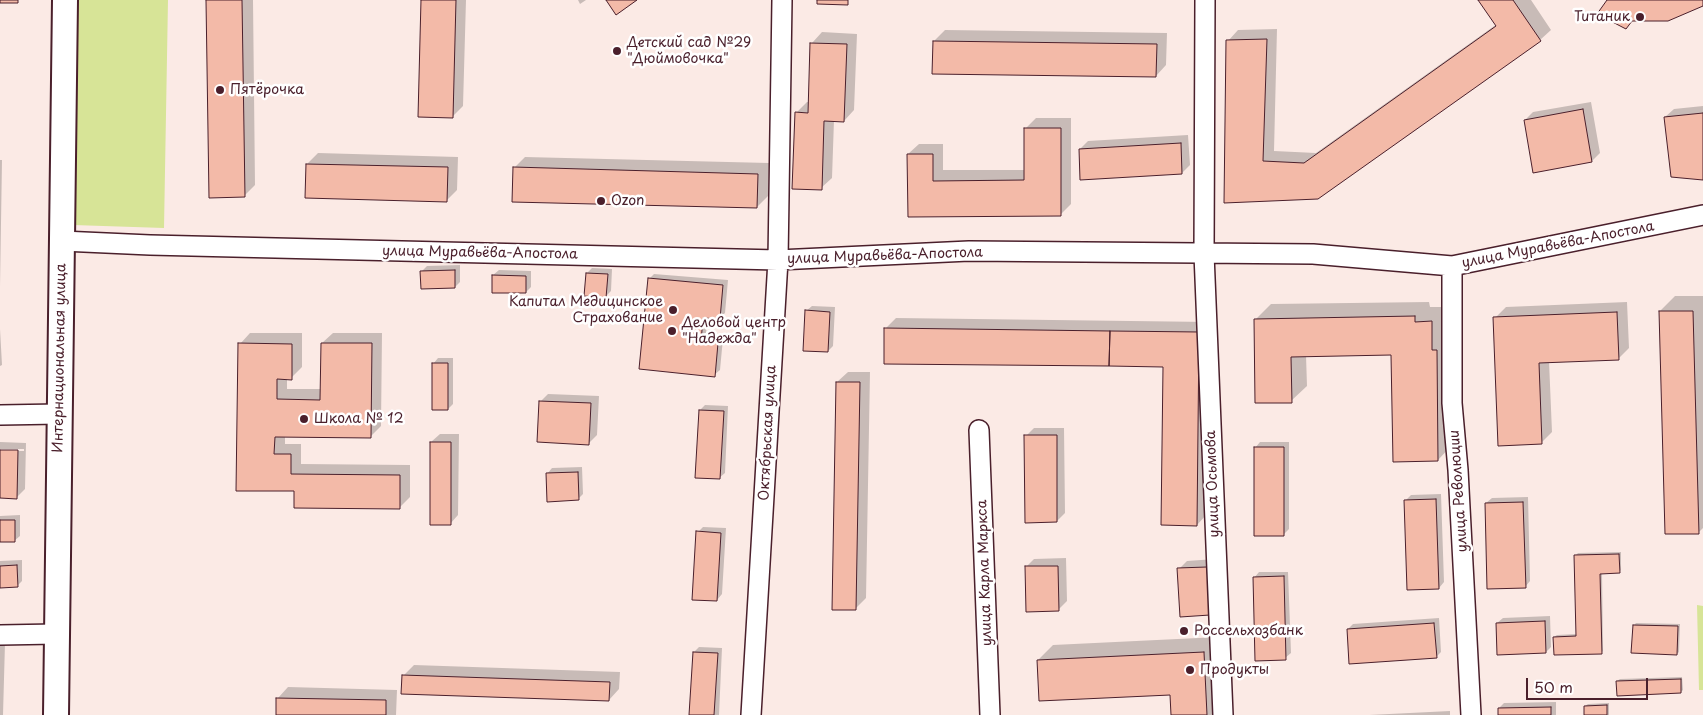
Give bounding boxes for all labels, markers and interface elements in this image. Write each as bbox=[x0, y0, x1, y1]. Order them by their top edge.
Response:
place label: Титаник bbox=[1574, 9, 1630, 25]
marker: Титаник bbox=[1634, 11, 1646, 23]
place label: Детский сад №29 "Дюймовочка" bbox=[627, 35, 751, 68]
marker: Детский сад №29 "Дюймовочка" bbox=[611, 45, 623, 57]
place label: Пятёрочка bbox=[230, 82, 304, 98]
marker: Пятёрочка bbox=[214, 84, 226, 96]
place label: Ozon bbox=[611, 193, 644, 209]
marker: Ozon bbox=[595, 195, 607, 207]
street label: улица Муравьёва-Апостола bbox=[1460, 218, 1656, 272]
street label: улица Муравьёва-Апостола bbox=[382, 243, 578, 263]
street label: улица Муравьёва-Апостола bbox=[787, 244, 983, 268]
street label: Интернациональная улица bbox=[50, 263, 70, 453]
place label: Капитал Медицинское Страхование bbox=[509, 294, 663, 326]
marker: Капитал Медицинское Страхование bbox=[667, 304, 679, 316]
place label: Деловой центр "Надежда" bbox=[682, 315, 786, 348]
marker: Деловой центр "Надежда" bbox=[666, 325, 678, 337]
street label: Октябрьская улица bbox=[756, 365, 780, 501]
place label: Школа № 12 bbox=[314, 411, 404, 427]
marker: Школа № 12 bbox=[298, 413, 310, 425]
street label: улица Революции bbox=[1446, 429, 1472, 553]
street label: улица Осьмова bbox=[1203, 430, 1223, 538]
street label: улица Карла Маркса bbox=[974, 500, 996, 646]
place label: Россельхозбанк bbox=[1194, 623, 1303, 639]
marker: Россельхозбанк bbox=[1178, 625, 1190, 637]
place label: Продукты bbox=[1200, 662, 1269, 678]
marker: Продукты bbox=[1184, 664, 1196, 676]
scale bar bbox=[1528, 668, 1650, 700]
text: 50 m bbox=[1534, 675, 1573, 698]

